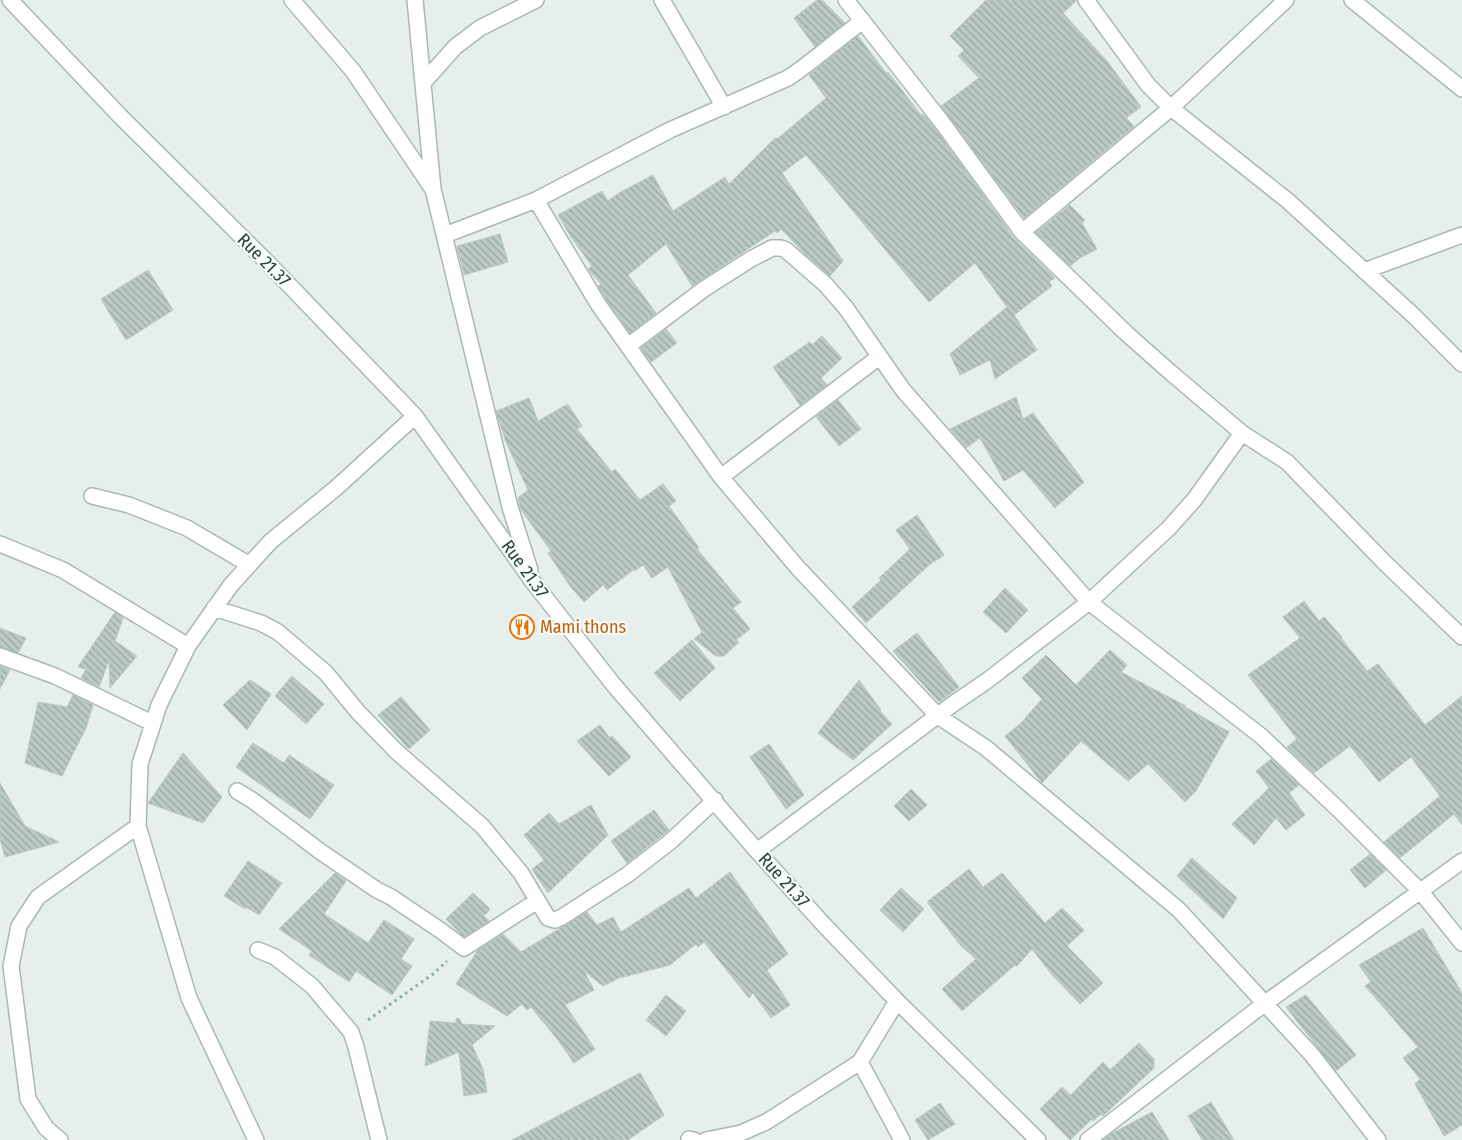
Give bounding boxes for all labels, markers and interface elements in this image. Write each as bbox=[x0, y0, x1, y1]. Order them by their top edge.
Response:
street label: Rue 21.37 bbox=[233, 229, 295, 291]
street label: Rue 21.37 bbox=[497, 536, 553, 602]
restaurant icon: Mami thons bbox=[509, 614, 535, 640]
place label: Mami thons bbox=[540, 616, 627, 638]
street label: Rue 21.37 bbox=[754, 848, 814, 912]

